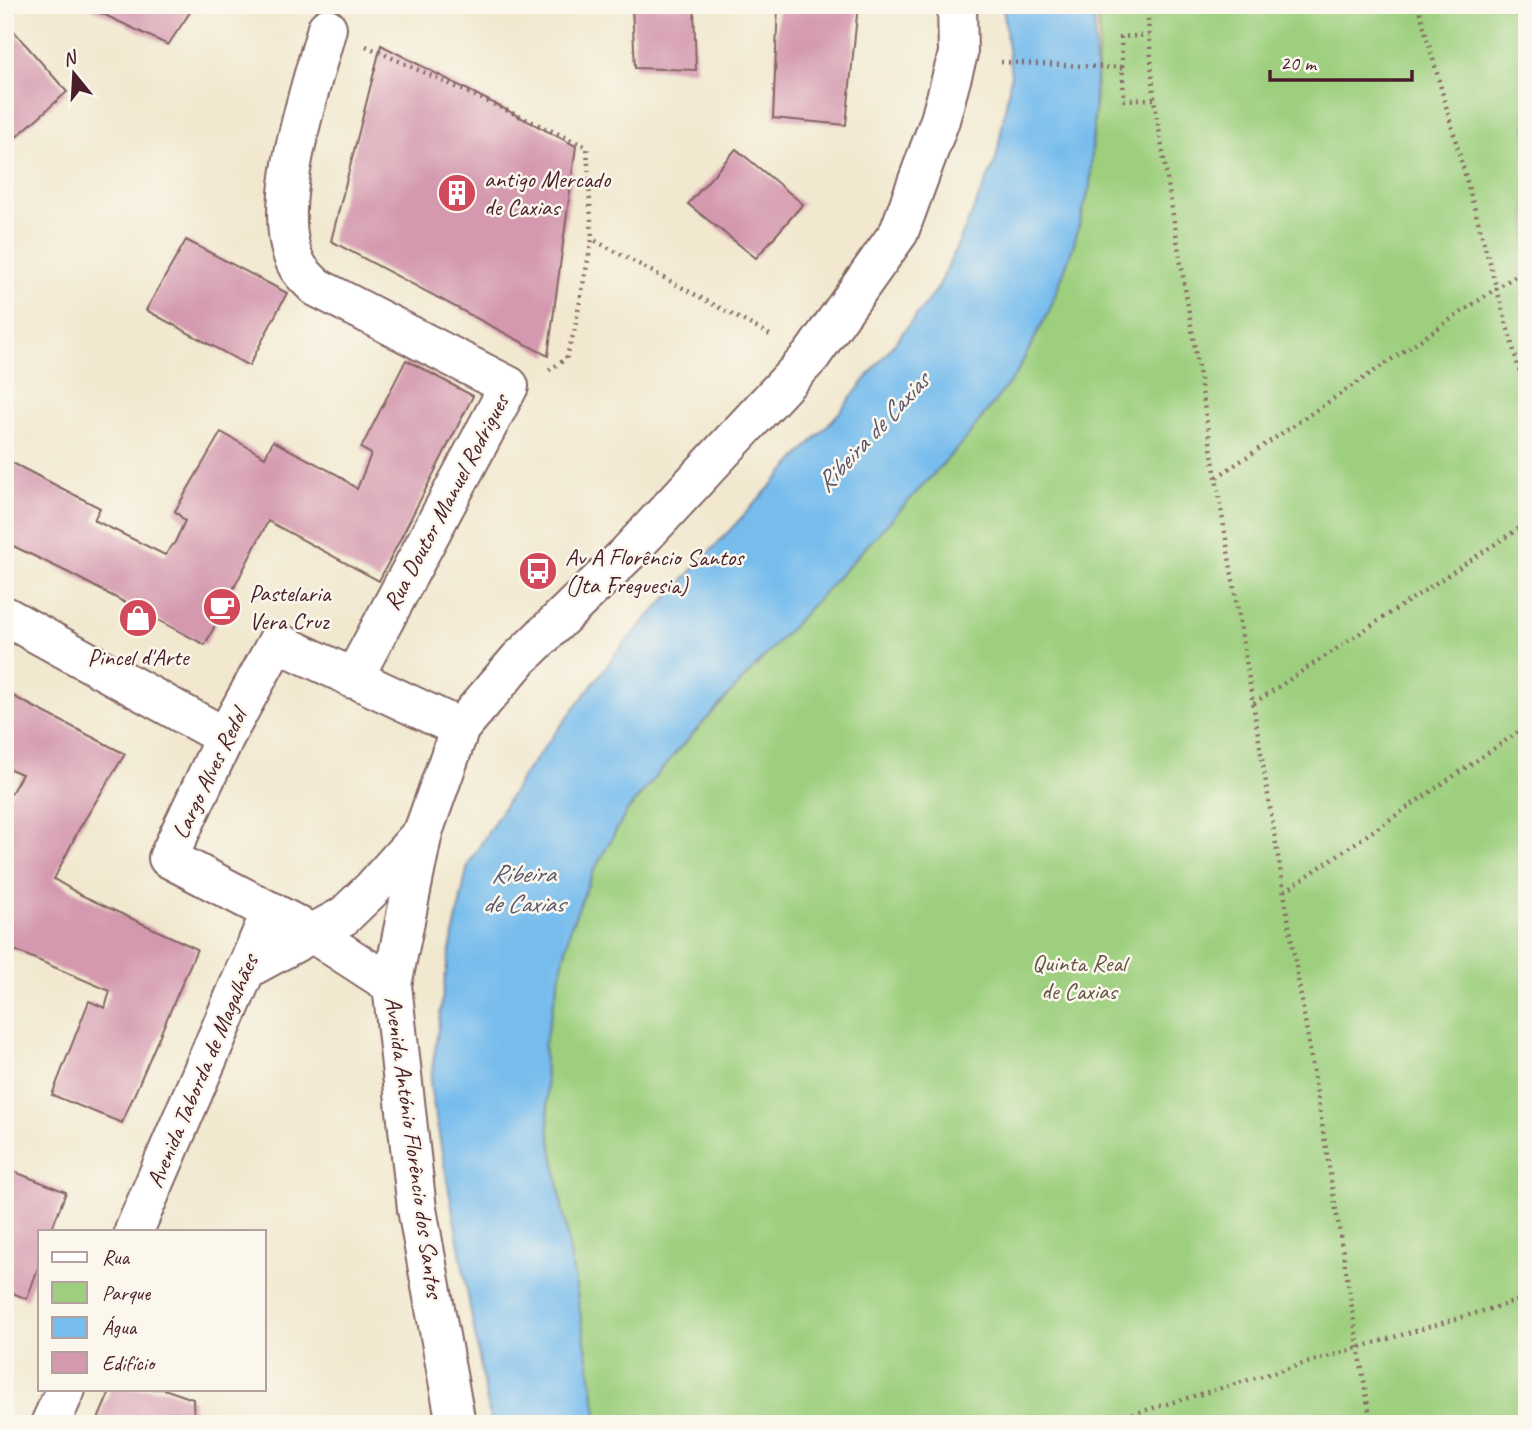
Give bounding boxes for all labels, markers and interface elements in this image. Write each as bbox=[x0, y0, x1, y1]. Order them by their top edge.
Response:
north arrow bbox=[38, 38, 108, 108]
scale bar bbox=[1270, 38, 1411, 82]
text: N bbox=[60, 45, 81, 72]
text: 20 m bbox=[1280, 50, 1318, 76]
place label: antigo Mercado de Caxias bbox=[484, 164, 612, 222]
building icon: antigo Mercado de Caxias bbox=[436, 172, 478, 214]
water label: Ribeira de Caxias bbox=[809, 363, 939, 499]
street label: Rua Doutor Manuel Rodrigues bbox=[376, 387, 516, 615]
place label: Av A Florêncio Santos (Jta Freguesia) bbox=[565, 542, 745, 600]
bus stop icon: Av A Florêncio Santos (Jta Freguesia) bbox=[517, 550, 559, 592]
place label: Pastelaria Vera Cruz bbox=[249, 578, 332, 636]
cafe icon: Pastelaria Vera Cruz bbox=[201, 586, 243, 628]
shop icon: Pincel d'Arte bbox=[117, 597, 159, 639]
place label: Pincel d'Arte bbox=[87, 642, 191, 672]
street label: Largo Alves Redol bbox=[165, 701, 255, 844]
water label: Ribeira de Caxias bbox=[482, 857, 568, 920]
street label: Avenida Taborda de Magalhães bbox=[139, 948, 266, 1192]
park label: Quinta Real de Caxias bbox=[1032, 948, 1130, 1006]
street label: Avenida António Florêncio dos Santos bbox=[378, 995, 450, 1302]
legend bbox=[38, 1230, 266, 1390]
text: Rua bbox=[102, 1244, 130, 1270]
text: Parque bbox=[102, 1280, 151, 1306]
text: Água bbox=[102, 1314, 138, 1340]
text: Edifício bbox=[102, 1350, 157, 1376]

